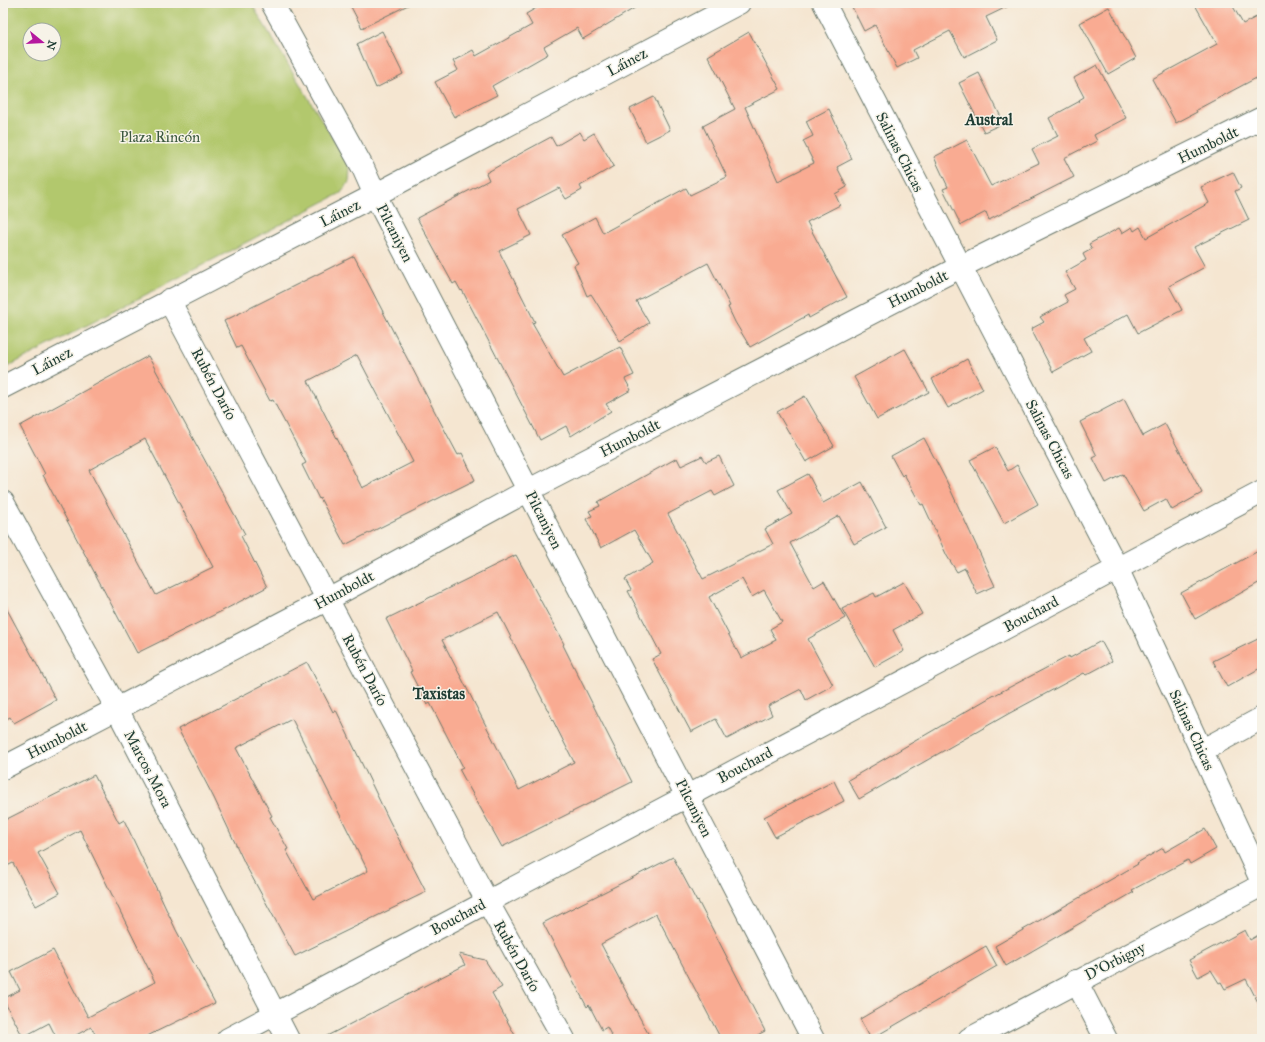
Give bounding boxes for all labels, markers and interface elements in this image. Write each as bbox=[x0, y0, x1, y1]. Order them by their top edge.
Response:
north arrow bbox=[22, 22, 62, 62]
text: N bbox=[43, 38, 59, 52]
street label: Láinez bbox=[604, 44, 650, 80]
street label: Salinas Chicas bbox=[872, 109, 928, 195]
district label: Austral bbox=[964, 110, 1014, 129]
street label: Humboldt bbox=[1175, 122, 1242, 167]
park label: Plaza Rincón bbox=[120, 128, 200, 146]
street label: Láinez bbox=[317, 195, 363, 231]
street label: Pilcaniyen bbox=[373, 201, 417, 265]
street label: Humboldt bbox=[885, 266, 952, 312]
street label: Láinez bbox=[29, 343, 75, 379]
street label: Rubén Darío bbox=[188, 345, 241, 423]
street label: Salinas Chicas bbox=[1022, 396, 1078, 482]
street label: Humboldt bbox=[597, 415, 664, 461]
street label: Pilcaniyen bbox=[522, 488, 566, 552]
street label: Humboldt bbox=[311, 566, 378, 613]
street label: Bouchard bbox=[1000, 592, 1062, 636]
street label: Rubén Darío bbox=[339, 631, 392, 709]
district label: Taxistas bbox=[412, 684, 465, 703]
street label: Salinas Chicas bbox=[1165, 687, 1219, 773]
street label: Humboldt bbox=[24, 717, 91, 763]
street label: Marcos Mora bbox=[120, 727, 176, 811]
street label: Bouchard bbox=[714, 743, 776, 787]
street label: Pilcaniyen bbox=[672, 776, 716, 840]
street label: Bouchard bbox=[427, 895, 489, 939]
street label: Rubén Darío bbox=[490, 917, 544, 995]
street label: D'Orbigny bbox=[1082, 938, 1149, 984]

